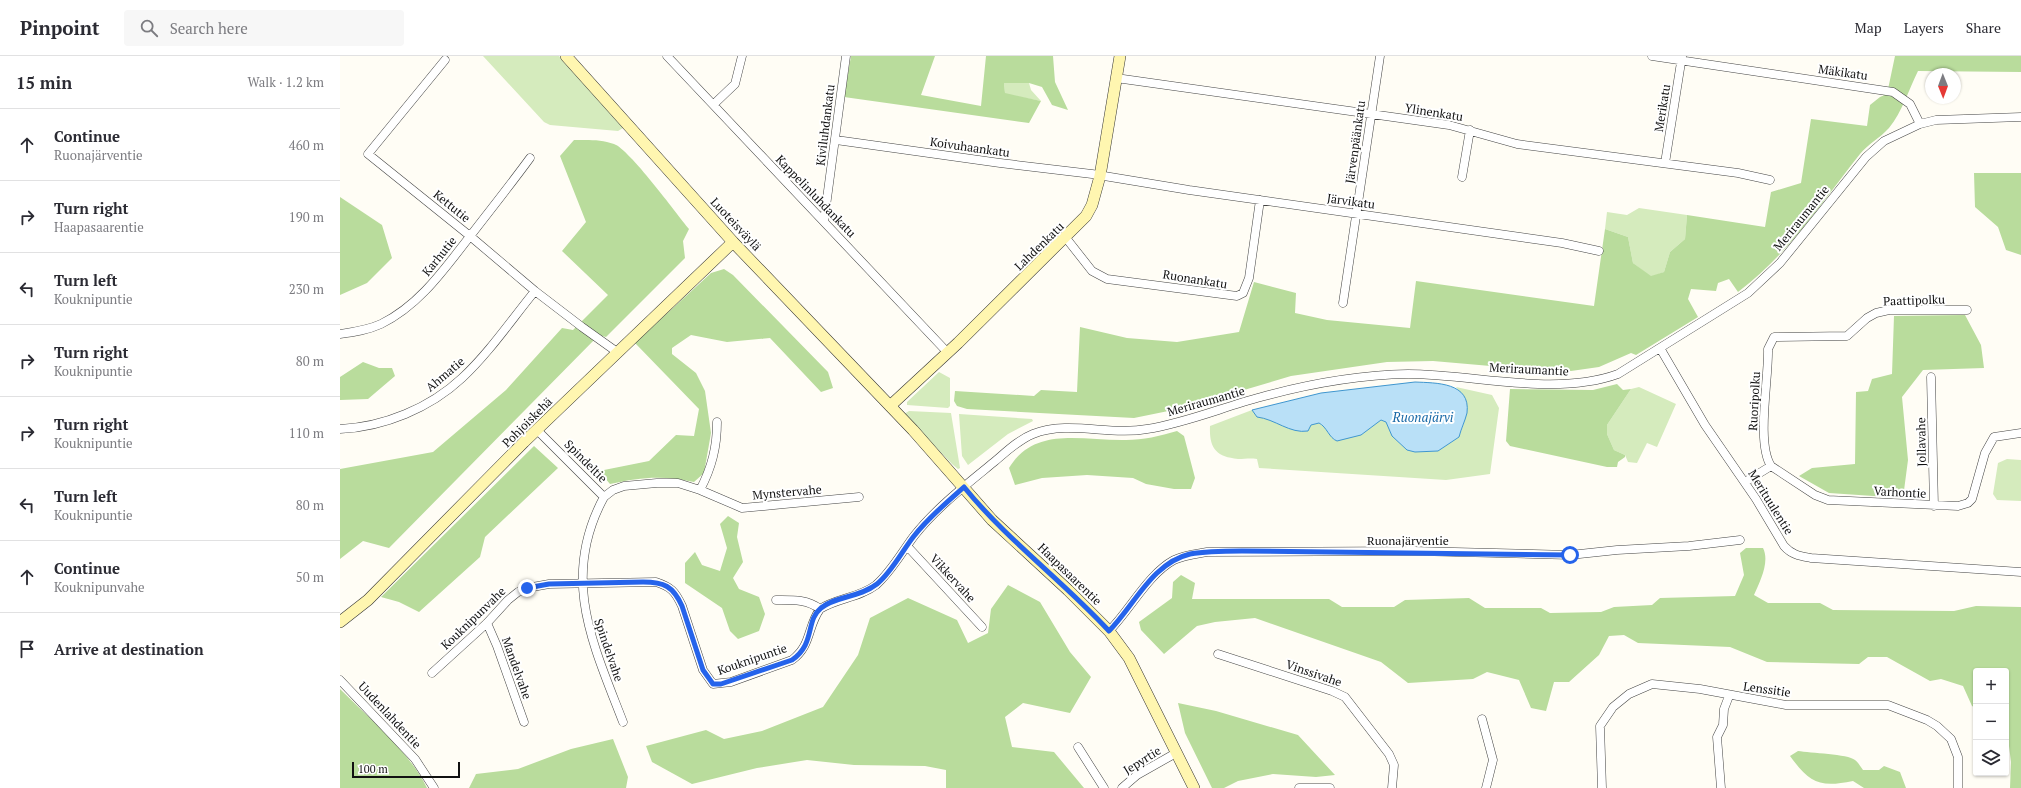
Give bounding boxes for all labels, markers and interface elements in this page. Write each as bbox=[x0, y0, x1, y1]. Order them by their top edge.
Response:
search box bbox=[124, 10, 404, 46]
text: Pinpoint bbox=[20, 15, 100, 40]
icon: search bbox=[138, 17, 160, 39]
text: Search here bbox=[170, 18, 248, 38]
text: Map bbox=[1855, 18, 1882, 37]
text: Layers bbox=[1904, 18, 1944, 37]
text: Share bbox=[1966, 18, 2001, 37]
street label: Mäkikatu bbox=[1817, 61, 1869, 83]
north arrow bbox=[1925, 68, 1961, 104]
text: 15 min bbox=[16, 71, 72, 94]
text: Walk · 1.2 km bbox=[248, 73, 324, 91]
street label: Kiviluhdankatu bbox=[813, 83, 837, 167]
street label: Merikatu bbox=[1651, 83, 1673, 133]
street label: Järvenpäänkatu bbox=[1342, 99, 1368, 184]
street label: Ylinenkatu bbox=[1404, 100, 1464, 124]
text: Continue bbox=[54, 126, 120, 146]
icon: ahead bbox=[16, 134, 38, 156]
street label: Koivuhaankatu bbox=[929, 134, 1011, 160]
text: 460 m bbox=[289, 136, 324, 154]
text: Ruonajärventie bbox=[54, 146, 143, 164]
street label: Kappelinluhdankatu bbox=[773, 152, 859, 240]
street label: Meriraumantie bbox=[1770, 182, 1832, 254]
street label: Kettutie bbox=[431, 187, 473, 225]
street label: Järvikatu bbox=[1326, 190, 1376, 212]
street label: Luoteisväylä bbox=[708, 194, 764, 254]
text: Turn right bbox=[54, 198, 129, 218]
icon: right bbox=[16, 206, 38, 228]
text: 190 m bbox=[289, 208, 324, 226]
text: Haapasaarentie bbox=[54, 218, 144, 236]
street label: Lahdenkatu bbox=[1011, 219, 1067, 273]
street label: Karhutie bbox=[419, 233, 459, 279]
street label: Ruonankatu bbox=[1162, 267, 1228, 292]
text: Turn left bbox=[54, 270, 118, 290]
icon: left bbox=[16, 278, 38, 300]
text: 230 m bbox=[289, 280, 324, 298]
text: Kouknipuntie bbox=[54, 290, 133, 308]
street label: Paattipolku bbox=[1883, 291, 1945, 309]
text: Turn right bbox=[54, 342, 129, 362]
icon: right bbox=[16, 350, 38, 372]
text: 80 m bbox=[296, 352, 324, 370]
street label: Ahmatie bbox=[423, 354, 467, 394]
street label: Meriraumantie bbox=[1489, 359, 1569, 379]
text: Kouknipuntie bbox=[54, 362, 133, 380]
street label: Ruoripolku bbox=[1745, 371, 1763, 431]
street label: Meriraumantie bbox=[1166, 383, 1246, 419]
street label: Pohjoiskehä bbox=[499, 394, 555, 450]
water label: Ruonajärvi bbox=[1392, 408, 1454, 426]
text: Turn right bbox=[54, 414, 129, 434]
street label: Jollavahe bbox=[1913, 417, 1929, 467]
icon: right bbox=[16, 422, 38, 444]
text: 110 m bbox=[289, 424, 324, 442]
text: Kouknipuntie bbox=[54, 434, 133, 452]
street label: Spindeltie bbox=[561, 436, 611, 486]
street label: Merituulentie bbox=[1745, 467, 1797, 537]
street label: Mynstervahe bbox=[752, 482, 822, 502]
street label: Varhontie bbox=[1873, 483, 1927, 501]
text: Turn left bbox=[54, 486, 118, 506]
icon: left bbox=[16, 494, 38, 516]
text: 80 m bbox=[296, 496, 324, 514]
text: Kouknipuntie bbox=[54, 506, 133, 524]
street label: Ruonajärventie bbox=[1367, 533, 1449, 548]
street label: Haapasaarentie bbox=[1035, 540, 1105, 608]
route start bbox=[1561, 546, 1579, 564]
street label: Vikkervahe bbox=[927, 551, 979, 605]
text: Continue bbox=[54, 558, 120, 578]
icon: ahead bbox=[16, 566, 38, 588]
text: 50 m bbox=[296, 568, 324, 586]
text: Kouknipunvahe bbox=[54, 578, 145, 596]
route end bbox=[518, 579, 536, 597]
street label: Kouknipunvahe bbox=[438, 584, 508, 652]
street label: Spindelvahe bbox=[591, 617, 627, 683]
street label: Mandelvahe bbox=[499, 635, 535, 701]
icon: arrive bbox=[16, 638, 38, 660]
text: Arrive at destination bbox=[54, 639, 204, 659]
street label: Kouknipuntie bbox=[715, 640, 789, 678]
street label: Vinssivahe bbox=[1284, 656, 1344, 690]
map controls bbox=[1973, 668, 2009, 776]
button: + bbox=[1973, 668, 2009, 704]
street label: Lenssitie bbox=[1742, 678, 1792, 700]
street label: Uudenlahdentie bbox=[355, 679, 425, 751]
button: − bbox=[1973, 704, 2009, 740]
button: layers bbox=[1973, 740, 2009, 776]
street label: Jepyrtie bbox=[1120, 743, 1164, 777]
scale bar bbox=[352, 760, 460, 779]
text: 100 m bbox=[358, 762, 388, 776]

